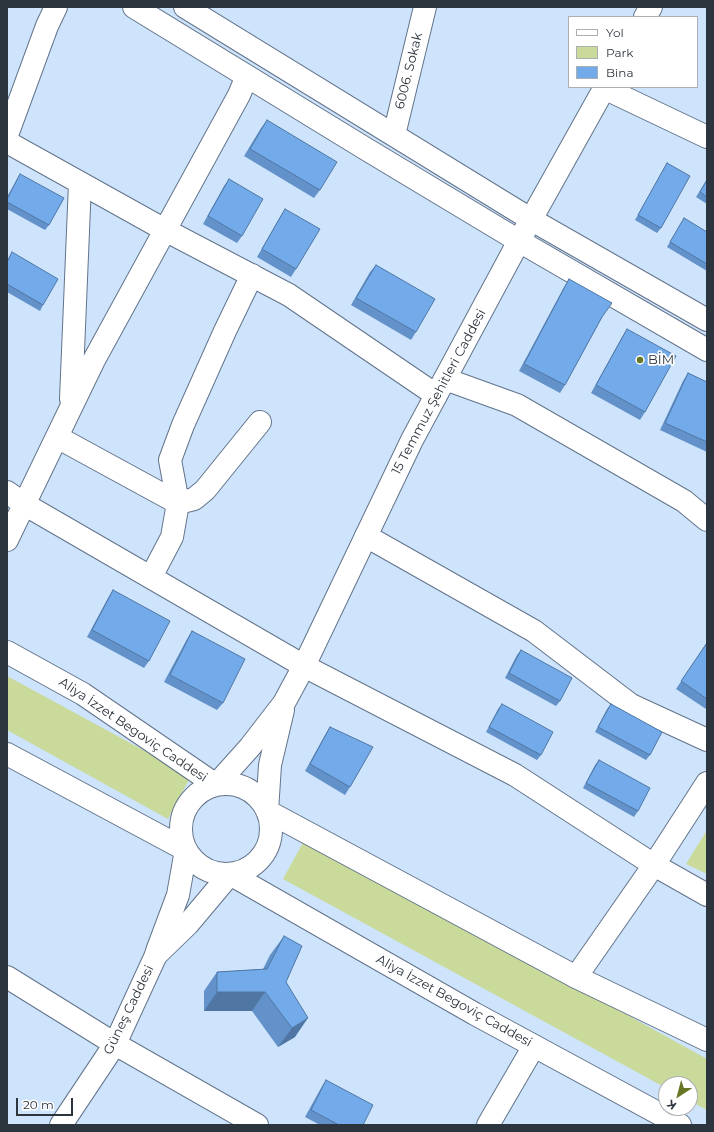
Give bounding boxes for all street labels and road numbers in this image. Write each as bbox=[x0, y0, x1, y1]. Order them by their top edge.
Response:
street label: 6006. Sokak bbox=[392, 31, 426, 111]
street label: 15 Temmuz Şehitleri Caddesi bbox=[389, 307, 489, 477]
street label: Aliya İzzet Begoviç Caddesi bbox=[56, 674, 210, 786]
street label: Aliya İzzet Begoviç Caddesi bbox=[373, 952, 535, 1050]
street label: Güneş Caddesi bbox=[101, 963, 157, 1057]

